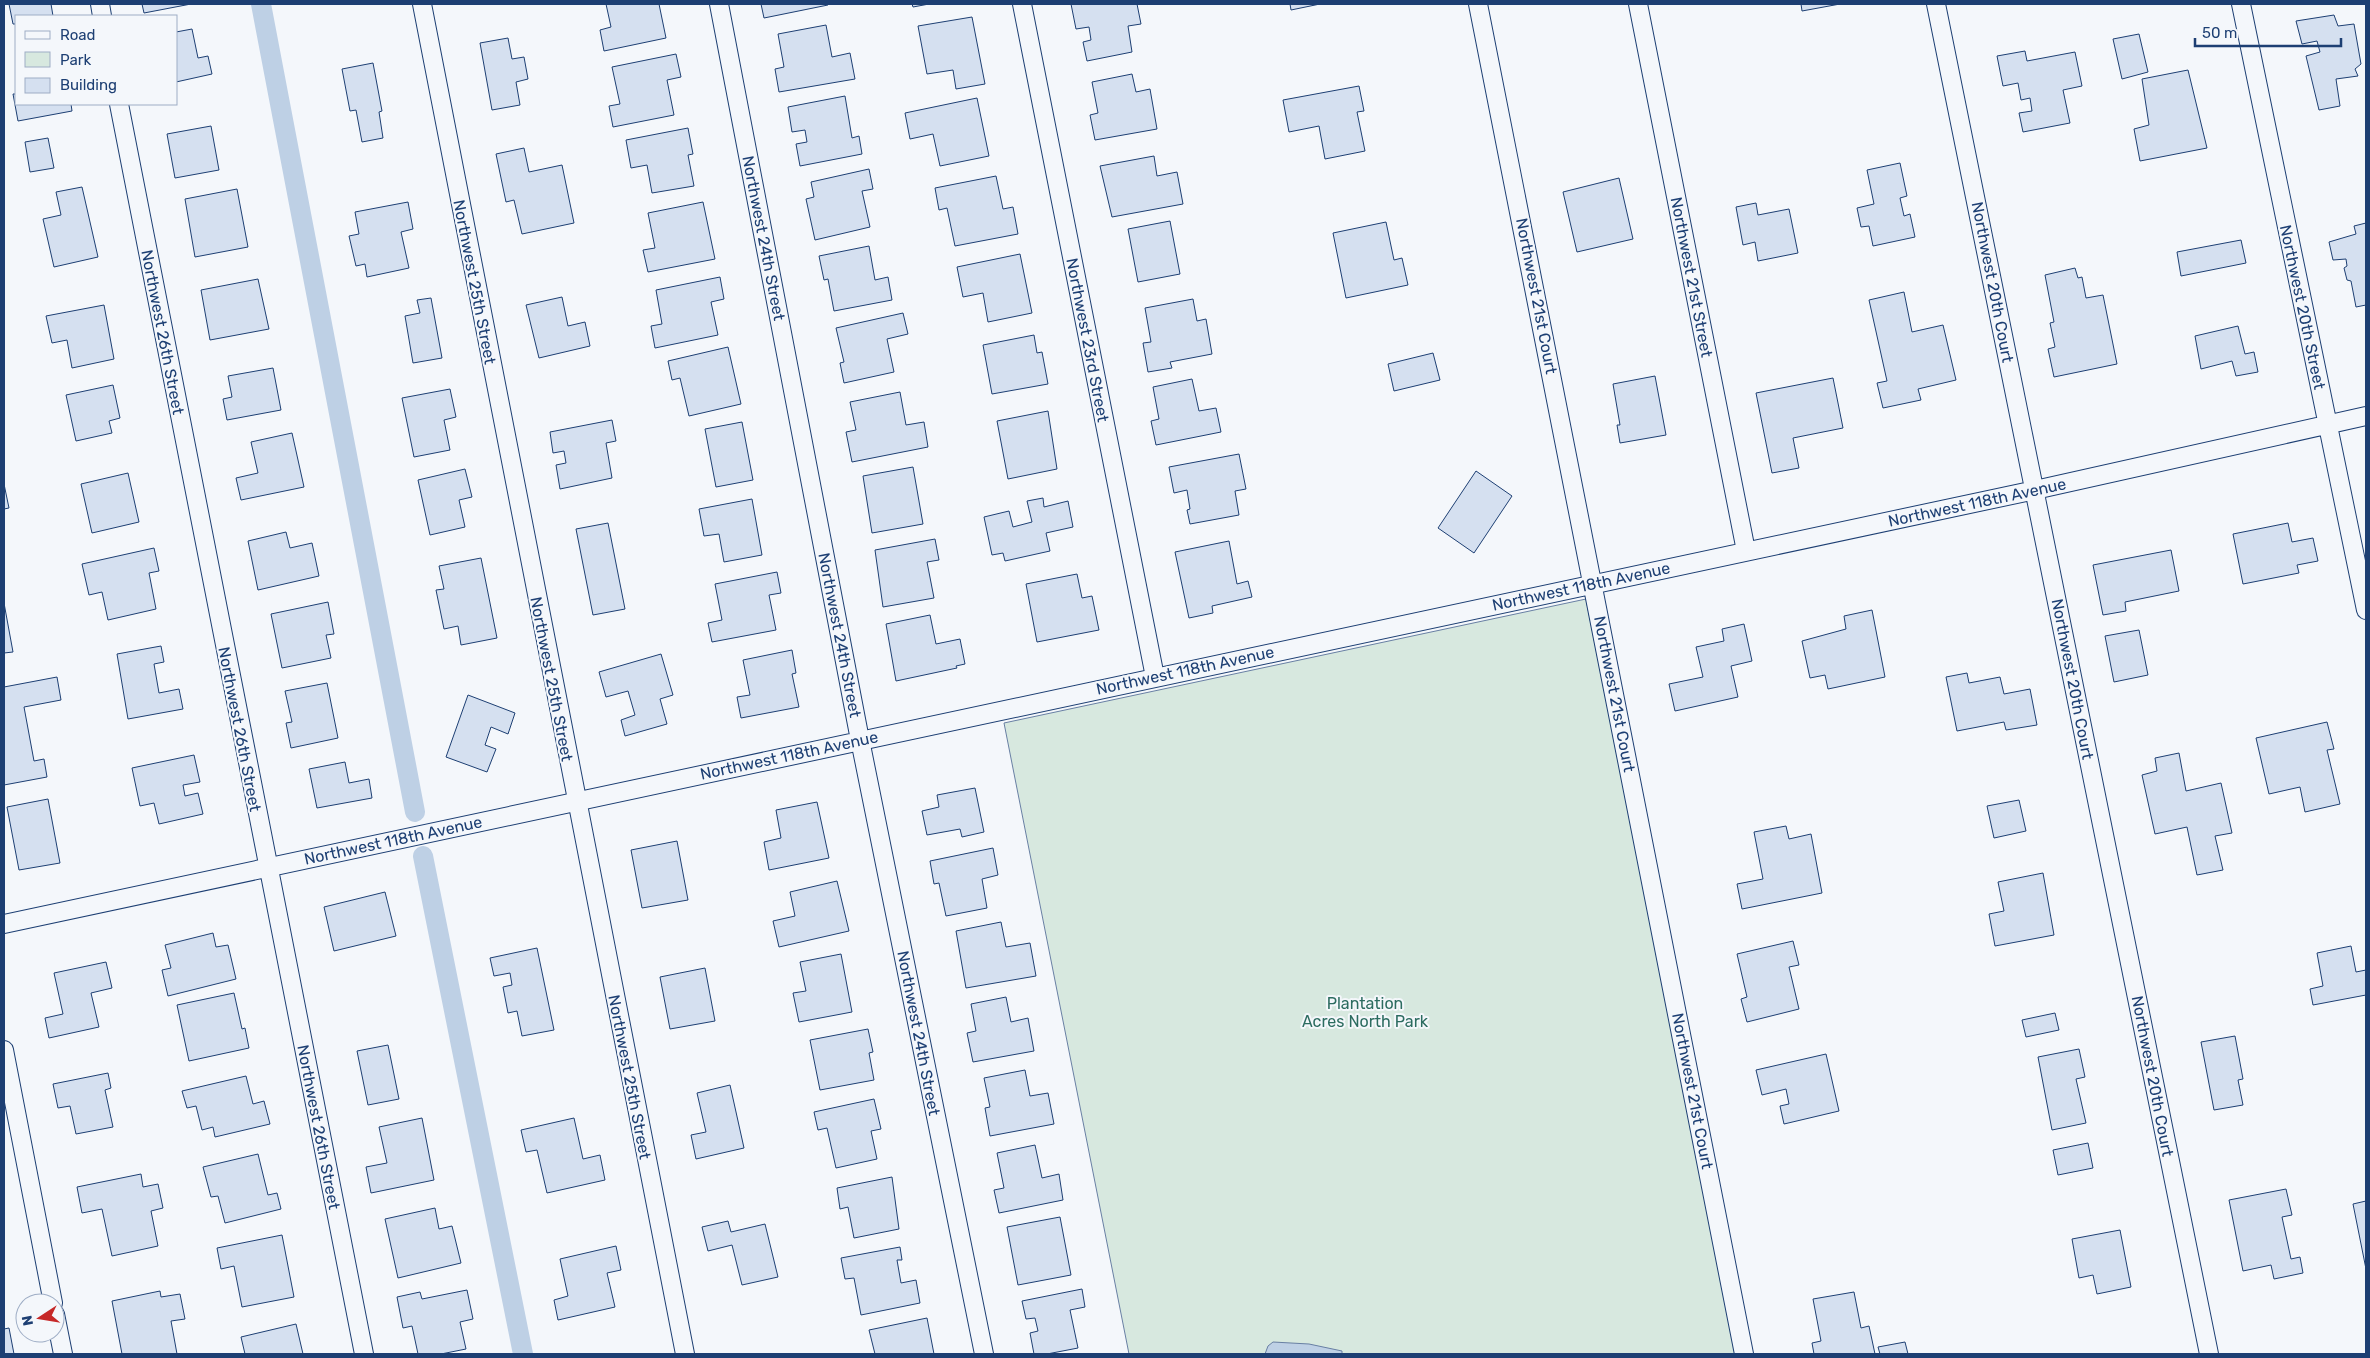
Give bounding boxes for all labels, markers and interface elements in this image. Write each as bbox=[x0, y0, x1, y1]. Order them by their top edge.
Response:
legend bbox=[15, 15, 178, 105]
scale bar bbox=[2195, 15, 2341, 47]
text: 50 m bbox=[2202, 24, 2237, 42]
text: Road bbox=[60, 26, 96, 44]
text: Park bbox=[60, 51, 91, 69]
text: Building bbox=[60, 76, 117, 94]
street label: Northwest 24th Street bbox=[738, 154, 789, 322]
street label: Northwest 21st Street bbox=[1667, 195, 1716, 359]
street label: Northwest 25th Street bbox=[449, 198, 500, 366]
street label: Northwest 20th Court bbox=[1968, 200, 2017, 364]
street label: Northwest 21st Court bbox=[1512, 216, 1561, 376]
street label: Northwest 20th Street bbox=[2276, 223, 2329, 391]
street label: Northwest 26th Street bbox=[137, 248, 188, 416]
street label: Northwest 23rd Street bbox=[1062, 256, 1113, 424]
street label: Northwest 118th Avenue bbox=[1886, 474, 2068, 531]
street label: Northwest 24th Street bbox=[814, 551, 865, 719]
street label: Northwest 118th Avenue bbox=[1490, 558, 1672, 615]
street label: Northwest 25th Street bbox=[526, 595, 577, 763]
street label: Northwest 20th Court bbox=[2048, 597, 2097, 761]
street label: Northwest 21st Court bbox=[1590, 614, 1639, 774]
street label: Northwest 118th Avenue bbox=[1094, 642, 1276, 699]
street label: Northwest 26th Street bbox=[214, 645, 265, 813]
street label: Northwest 118th Avenue bbox=[698, 727, 880, 784]
street label: Northwest 118th Avenue bbox=[302, 812, 484, 869]
street label: Northwest 24th Street bbox=[893, 949, 944, 1117]
street label: Northwest 25th Street bbox=[604, 993, 655, 1161]
park label: Plantation Acres North Park bbox=[1302, 994, 1429, 1031]
street label: Northwest 20th Court bbox=[2128, 994, 2177, 1158]
street label: Northwest 21st Court bbox=[1668, 1011, 1717, 1171]
street label: Northwest 26th Street bbox=[293, 1043, 344, 1211]
north arrow bbox=[15, 1293, 65, 1343]
text: N bbox=[18, 1314, 37, 1327]

